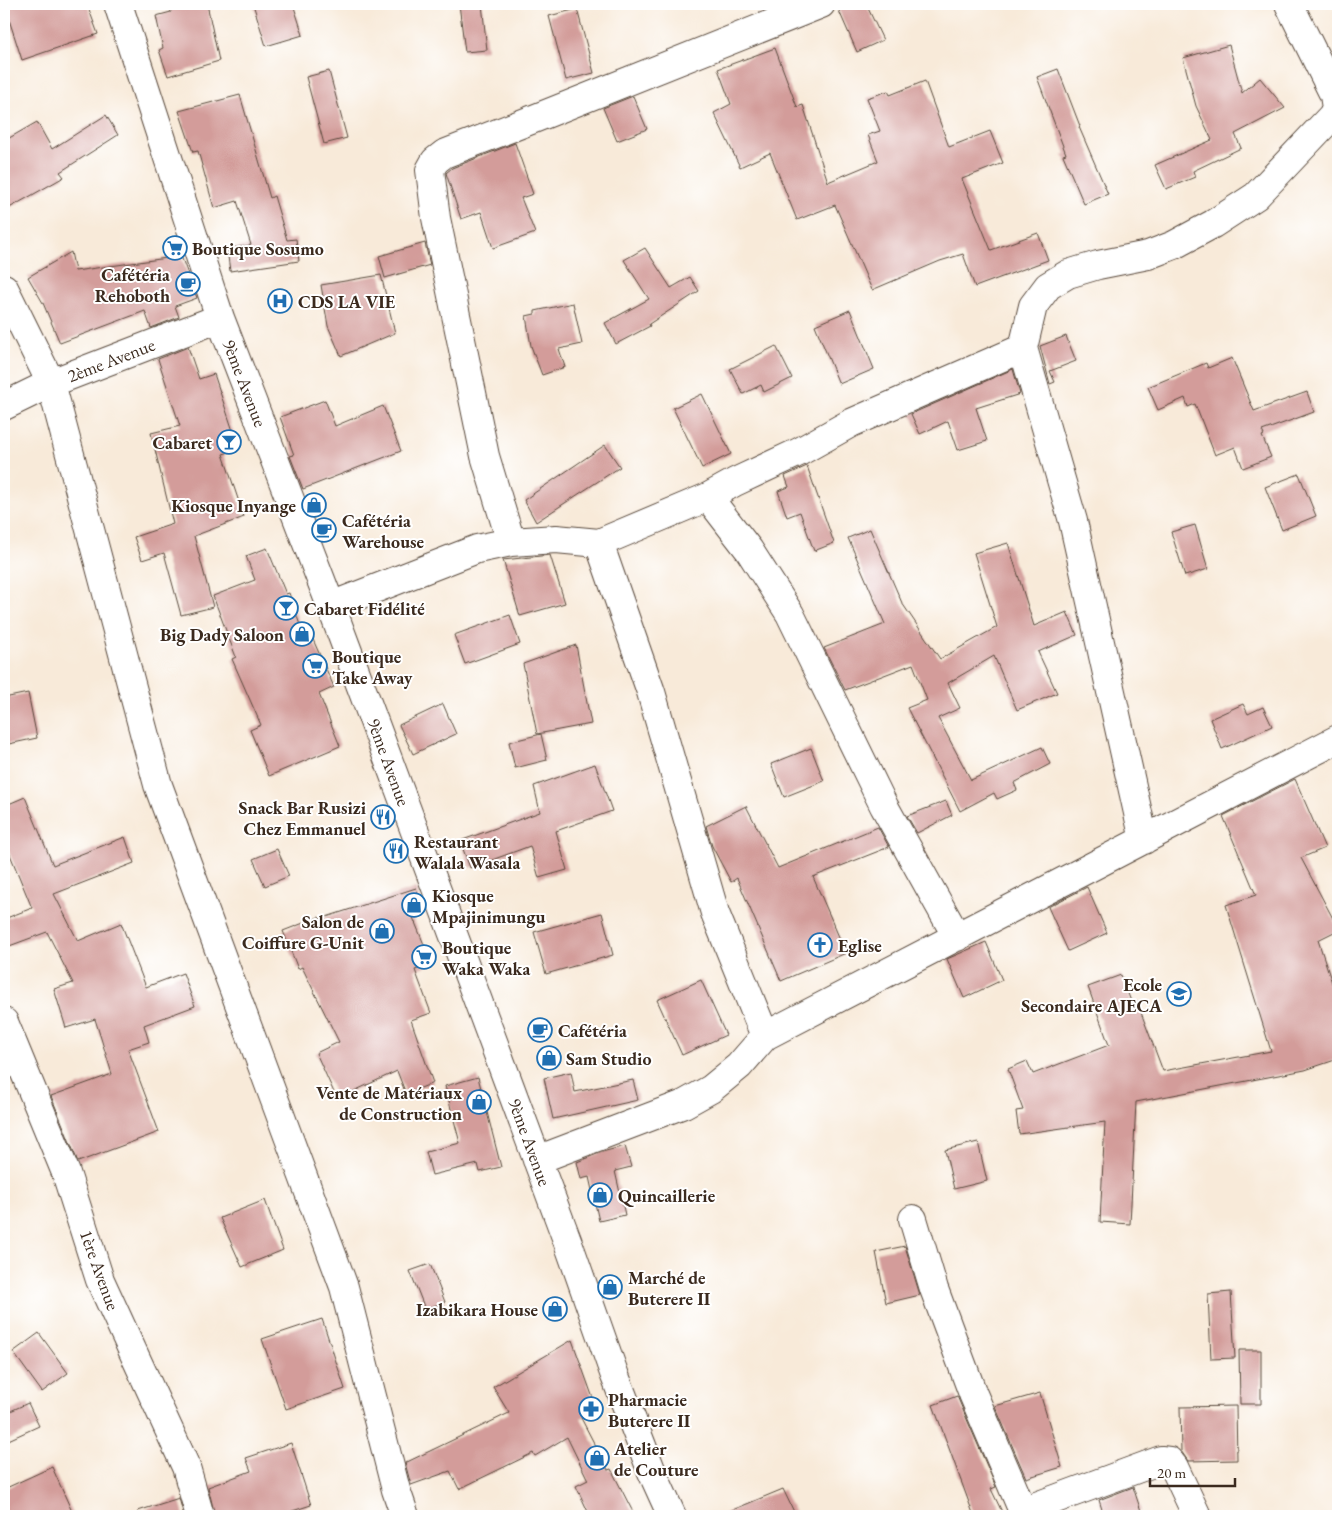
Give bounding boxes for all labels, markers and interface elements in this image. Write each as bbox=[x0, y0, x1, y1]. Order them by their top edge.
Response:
supermarket icon: Boutique Sosumo bbox=[162, 235, 188, 261]
place label: Boutique Sosumo bbox=[192, 237, 324, 260]
place label: Cafétéria Rehoboth bbox=[95, 263, 170, 307]
cafe icon: Cafétéria Rehoboth bbox=[175, 271, 201, 297]
hospital icon: CDS LA VIE bbox=[267, 288, 293, 314]
place label: CDS LA VIE bbox=[298, 290, 396, 313]
street label: 2ème Avenue bbox=[64, 333, 158, 387]
street label: 9ème Avenue bbox=[218, 336, 272, 430]
bar icon: Cabaret bbox=[216, 429, 242, 455]
place label: Cabaret bbox=[153, 431, 212, 454]
shop icon: Kiosque Inyange bbox=[301, 492, 327, 518]
place label: Kiosque Inyange bbox=[171, 494, 296, 517]
place label: Cafétéria Warehouse bbox=[342, 509, 425, 553]
cafe icon: Cafétéria Warehouse bbox=[311, 517, 337, 543]
bar icon: Cabaret Fidélité bbox=[273, 595, 299, 621]
place label: Cabaret Fidélité bbox=[304, 597, 425, 620]
shop icon: Big Dady Saloon bbox=[289, 621, 315, 647]
place label: Big Dady Saloon bbox=[160, 623, 284, 646]
place label: Boutique Take Away bbox=[332, 645, 413, 689]
supermarket icon: Boutique Take Away bbox=[302, 653, 328, 679]
street label: 9ème Avenue bbox=[362, 715, 416, 809]
place label: Snack Bar Rusizi Chez Emmanuel bbox=[239, 796, 367, 840]
restaurant icon: Snack Bar Rusizi Chez Emmanuel bbox=[370, 804, 396, 830]
place label: Restaurant Walala Wasala bbox=[414, 830, 520, 874]
restaurant icon: Restaurant Walala Wasala bbox=[383, 838, 409, 864]
place label: Kiosque Mpajinimungu bbox=[432, 884, 545, 928]
shop icon: Kiosque Mpajinimungu bbox=[401, 892, 427, 918]
place label: Salon de Coiffure G-Unit bbox=[242, 910, 364, 954]
shop icon: Salon de Coiffure G-Unit bbox=[369, 918, 395, 944]
church icon: Eglise bbox=[807, 932, 833, 958]
place label: Eglise bbox=[838, 934, 882, 957]
place label: Boutique Waka Waka bbox=[442, 936, 530, 980]
supermarket icon: Boutique Waka Waka bbox=[411, 944, 437, 970]
place label: Ecole Secondaire AJECA bbox=[1021, 973, 1163, 1017]
school or university icon: Ecole Secondaire AJECA bbox=[1166, 981, 1192, 1007]
cafe icon: Cafétéria bbox=[527, 1017, 553, 1043]
place label: Cafétéria bbox=[558, 1019, 627, 1042]
shop icon: Sam Studio bbox=[536, 1045, 562, 1071]
place label: Sam Studio bbox=[566, 1047, 651, 1070]
place label: Vente de Matériaux de Construction bbox=[316, 1081, 462, 1125]
shop icon: Vente de Matériaux de Construction bbox=[466, 1089, 492, 1115]
street label: 9ème Avenue bbox=[503, 1095, 557, 1189]
shop icon: Quincaillerie bbox=[587, 1182, 613, 1208]
place label: Quincaillerie bbox=[618, 1184, 716, 1207]
street label: 1ère Avenue bbox=[75, 1227, 125, 1313]
place label: Marché de Buterere II bbox=[628, 1266, 711, 1310]
shop icon: Marché de Buterere II bbox=[597, 1274, 623, 1300]
shop icon: Izabikara House bbox=[542, 1296, 568, 1322]
place label: Izabikara House bbox=[416, 1298, 538, 1321]
place label: Pharmacie Buterere II bbox=[608, 1388, 691, 1432]
pharmacy icon: Pharmacie Buterere II bbox=[578, 1396, 604, 1422]
place label: Atelier de Couture bbox=[613, 1437, 699, 1481]
shop icon: Atelier de Couture bbox=[584, 1445, 610, 1471]
scale bar bbox=[1150, 1455, 1234, 1487]
text: 20 m bbox=[1157, 1463, 1186, 1482]

